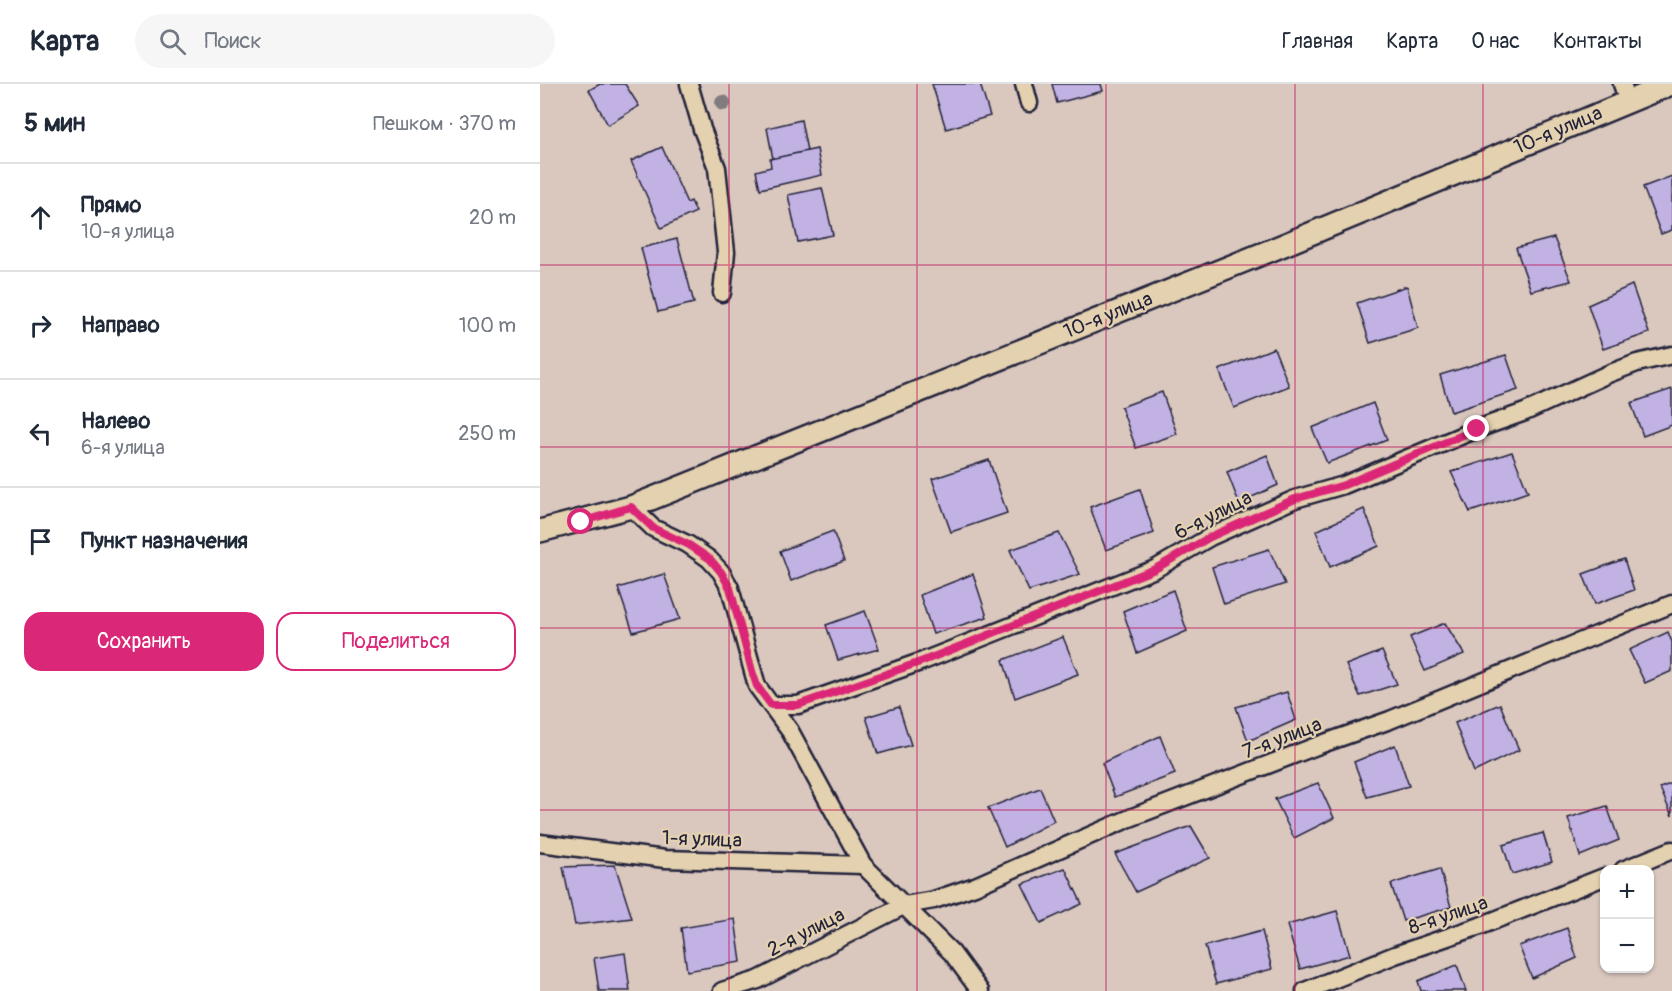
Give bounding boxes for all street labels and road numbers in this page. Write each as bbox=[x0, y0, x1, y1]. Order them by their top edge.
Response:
street label: 10-я улица bbox=[1510, 100, 1606, 160]
street label: 10-я улица bbox=[1060, 286, 1156, 344]
street label: 6-я улица bbox=[1170, 485, 1256, 545]
street label: 7-я улица bbox=[1239, 712, 1325, 764]
street label: 1-я улица bbox=[662, 825, 742, 853]
street label: 8-я улица bbox=[1405, 890, 1491, 940]
street label: 2-я улица bbox=[763, 902, 849, 962]

